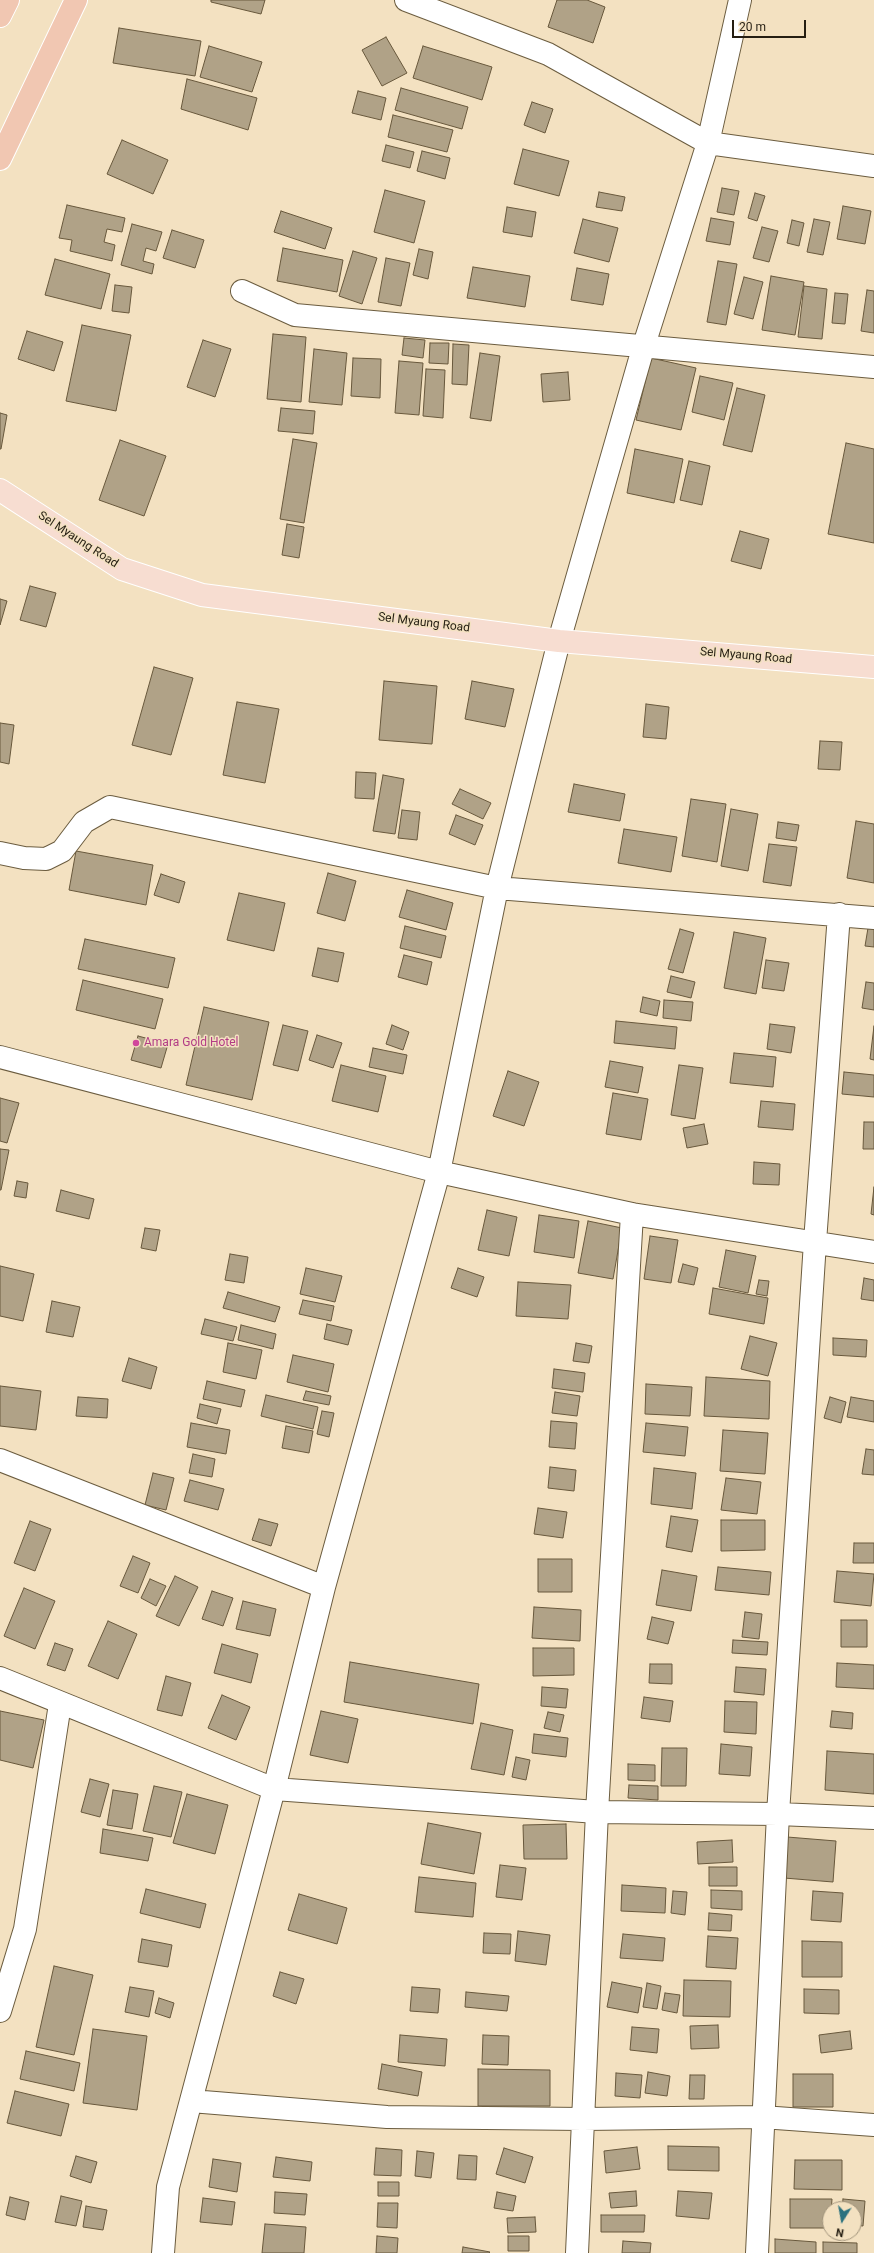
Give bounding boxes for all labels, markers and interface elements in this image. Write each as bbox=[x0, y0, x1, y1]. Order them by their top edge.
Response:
scale bar bbox=[734, 12, 808, 38]
text: 20 m bbox=[739, 20, 766, 34]
street label: Sel Myaung Road bbox=[35, 509, 121, 571]
street label: Sel Myaung Road bbox=[377, 610, 471, 636]
street label: Sel Myaung Road bbox=[699, 645, 793, 667]
place label: Amara Gold Hotel bbox=[144, 1036, 239, 1050]
marker: Amara Gold Hotel bbox=[131, 1038, 141, 1048]
north arrow bbox=[822, 2201, 862, 2241]
text: N bbox=[835, 2225, 845, 2239]

